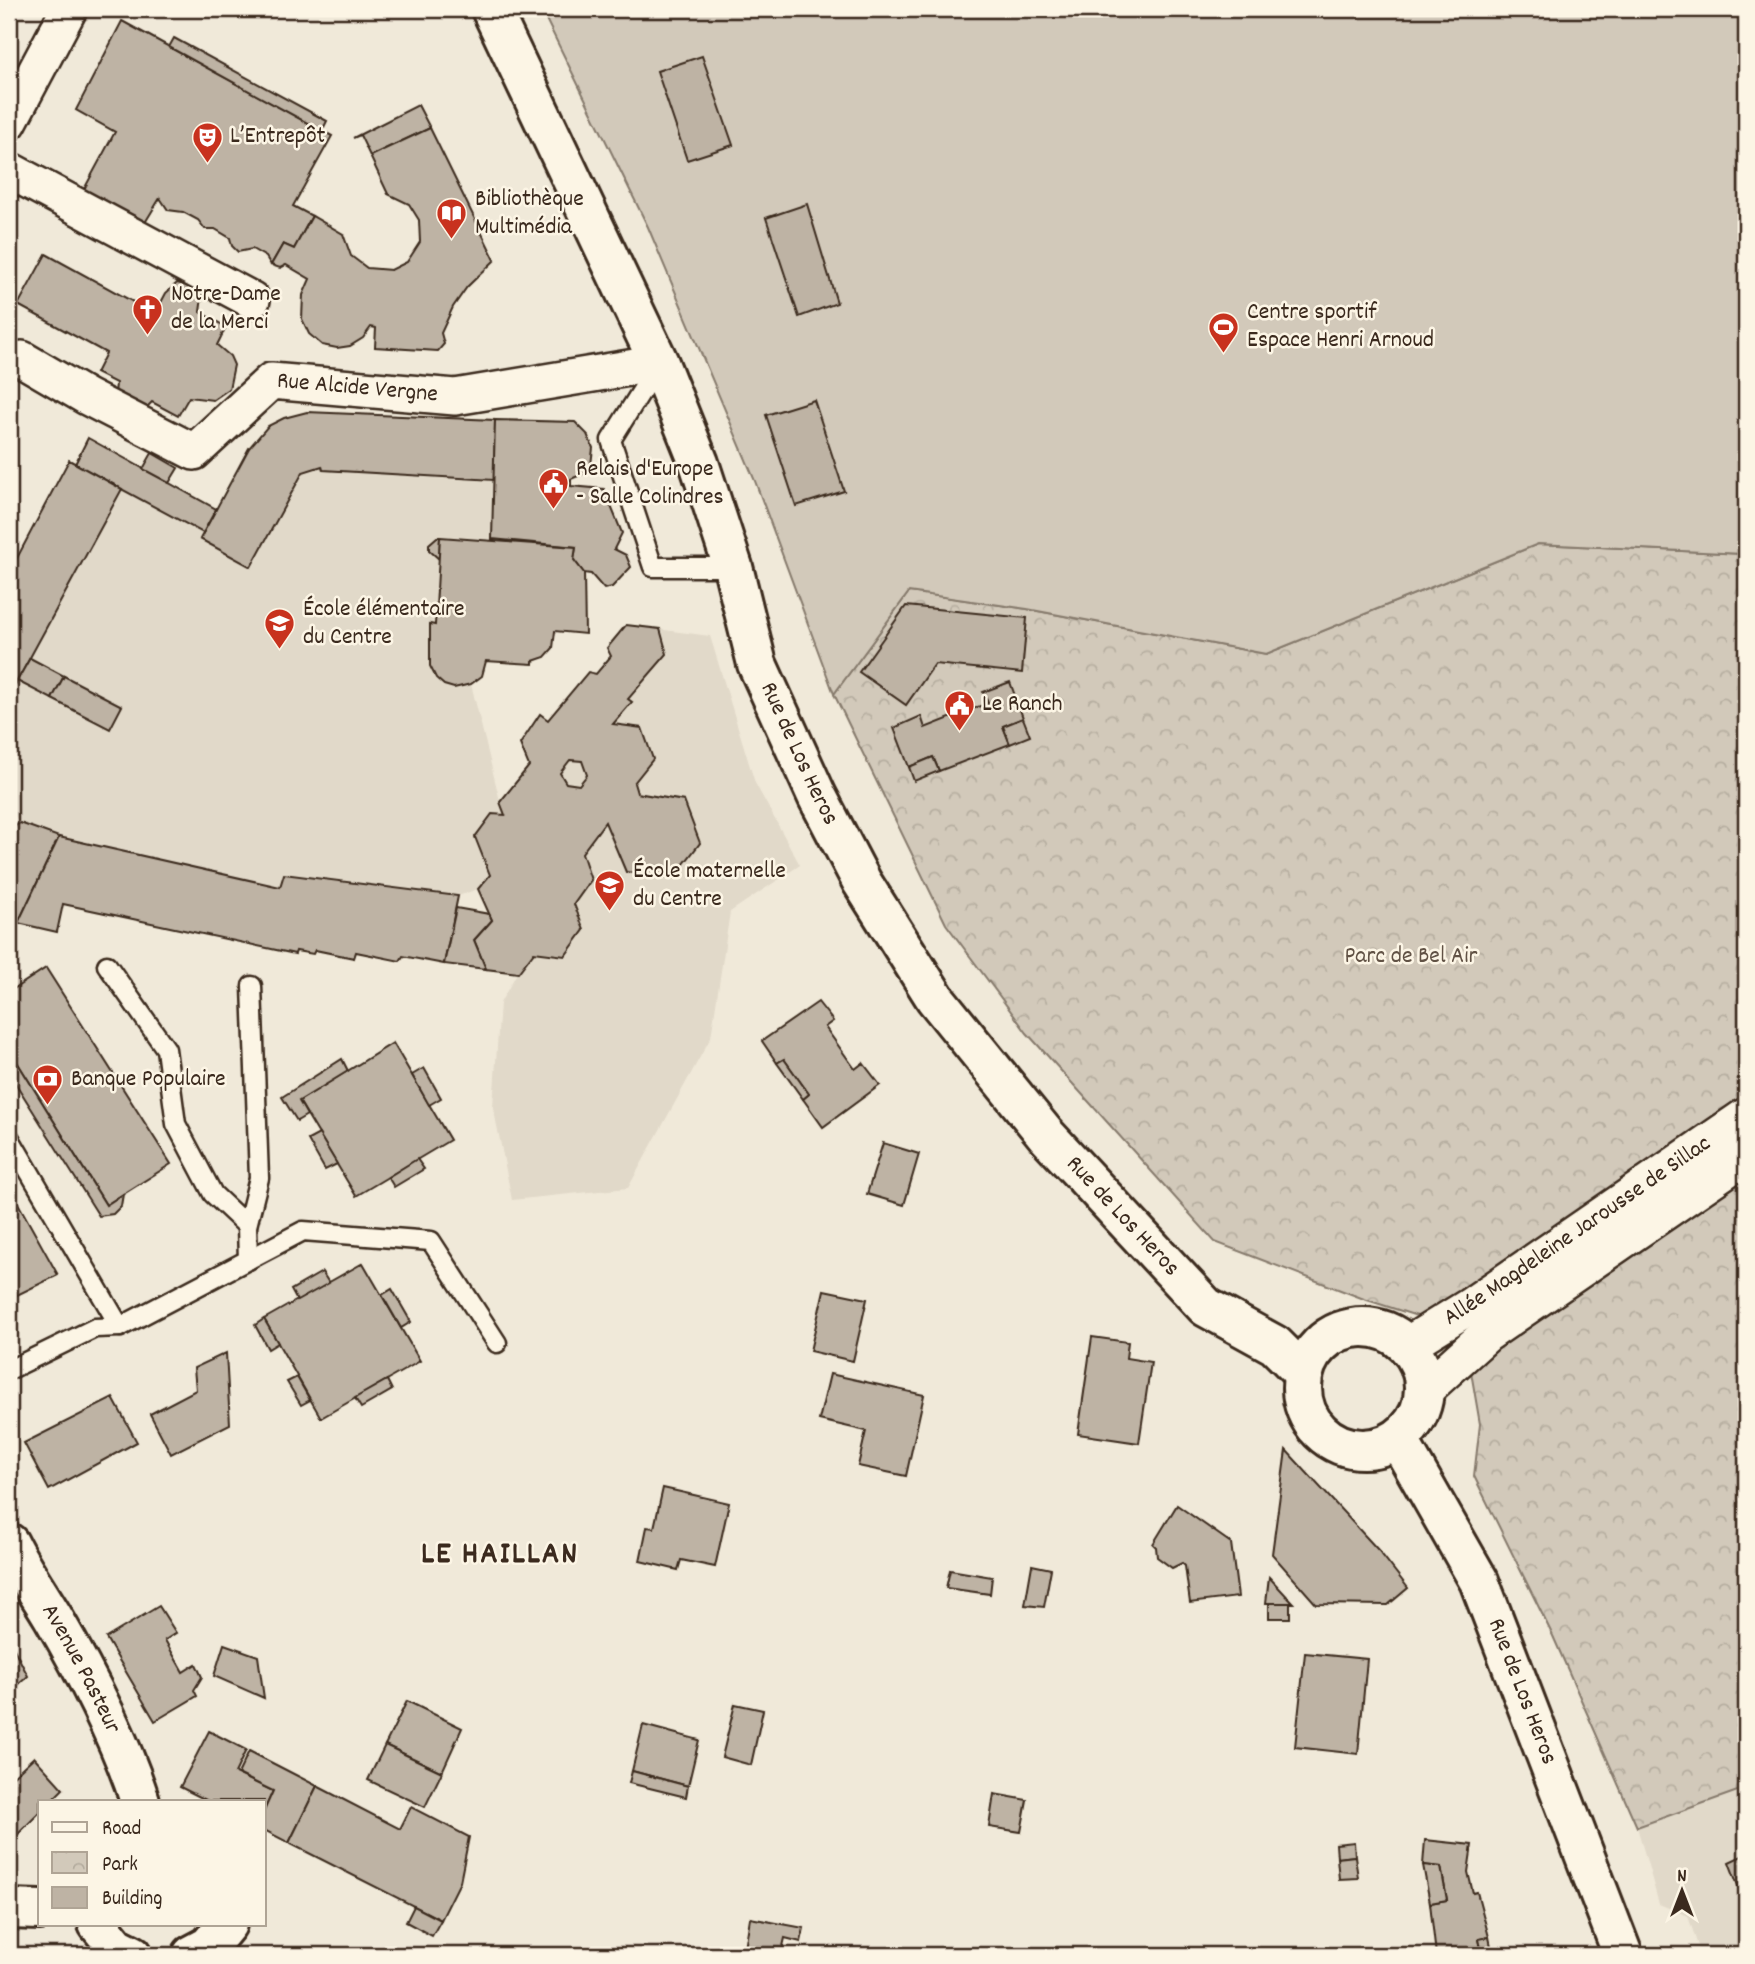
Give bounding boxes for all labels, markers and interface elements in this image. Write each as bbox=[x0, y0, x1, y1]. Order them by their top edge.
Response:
theatre icon: L’Entrepôt bbox=[190, 120, 224, 164]
place label: L’Entrepôt bbox=[230, 120, 326, 154]
place label: Bibliothèque Multimédia bbox=[475, 183, 584, 245]
library icon: Bibliothèque Multimédia bbox=[435, 197, 469, 241]
place label: Notre-Dame de la Merci bbox=[171, 278, 281, 340]
church icon: Notre-Dame de la Merci bbox=[131, 292, 165, 336]
place label: Centre sportif Espace Henri Arnoud bbox=[1247, 296, 1434, 358]
sports icon: Centre sportif Espace Henri Arnoud bbox=[1207, 310, 1241, 354]
street label: Rue Alcide Vergne bbox=[275, 365, 439, 412]
place label: Relais d'Europe - Salle Colindres bbox=[576, 453, 724, 515]
public building icon: Relais d'Europe - Salle Colindres bbox=[536, 467, 570, 511]
place label: École élémentaire du Centre bbox=[303, 593, 465, 655]
school or university icon: École élémentaire du Centre bbox=[263, 607, 297, 651]
street label: Rue de Los Heros bbox=[751, 677, 847, 832]
public building icon: Le Ranch bbox=[942, 688, 976, 732]
place label: Le Ranch bbox=[982, 688, 1063, 722]
place label: École maternelle du Centre bbox=[633, 855, 786, 917]
school or university icon: École maternelle du Centre bbox=[593, 869, 627, 913]
park label: Parc de Bel Air bbox=[1344, 940, 1478, 974]
bank icon: Banque Populaire bbox=[31, 1063, 65, 1107]
place label: Banque Populaire bbox=[71, 1063, 226, 1097]
street label: Allée Magdeleine Jarousse de Sillac bbox=[1437, 1128, 1718, 1335]
street label: Rue de Los Heros bbox=[1057, 1149, 1187, 1285]
district label: LE HAILLAN bbox=[421, 1533, 579, 1579]
street label: Avenue Pasteur bbox=[32, 1598, 129, 1739]
street label: Rue de Los Heros bbox=[1478, 1614, 1565, 1770]
legend bbox=[38, 1800, 266, 1926]
text: Road bbox=[102, 1815, 141, 1845]
text: Park bbox=[102, 1851, 138, 1881]
north arrow bbox=[1646, 1856, 1716, 1926]
text: N bbox=[1677, 1864, 1687, 1891]
text: Building bbox=[102, 1885, 162, 1915]

